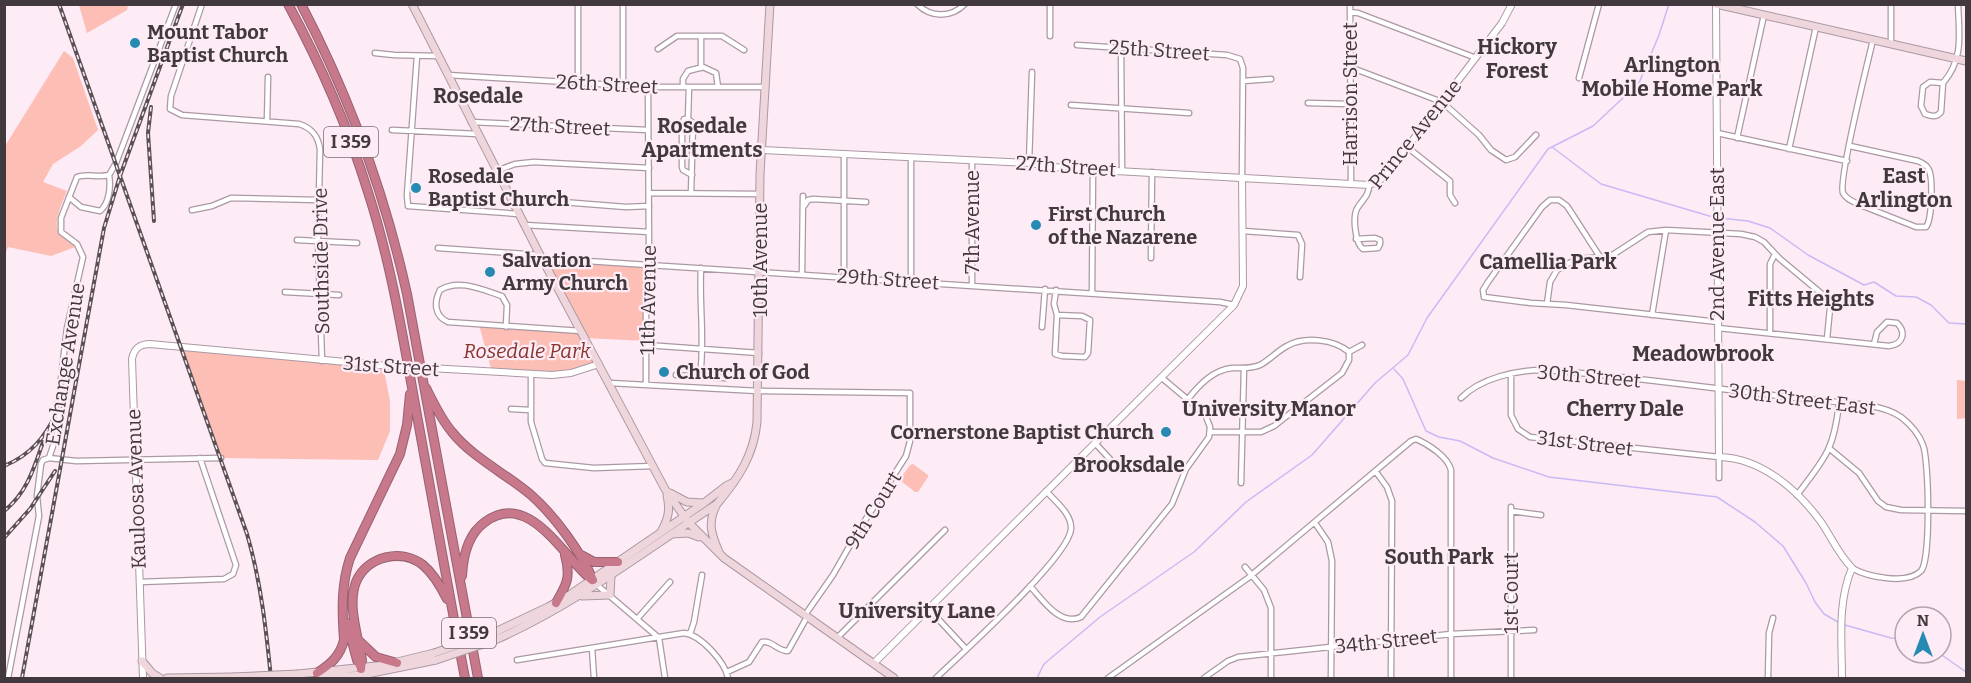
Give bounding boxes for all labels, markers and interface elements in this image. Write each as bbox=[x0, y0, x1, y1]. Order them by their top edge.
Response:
place label: Mount Tabor Baptist Church bbox=[147, 20, 288, 67]
street label: Harrison Street bbox=[1338, 22, 1362, 166]
street label: 25th Street bbox=[1108, 34, 1210, 66]
district label: Hickory Forest bbox=[1477, 34, 1557, 84]
marker: Mount Tabor Baptist Church bbox=[128, 36, 142, 50]
district label: Arlington Mobile Home Park bbox=[1581, 52, 1763, 102]
street label: 26th Street bbox=[555, 69, 659, 99]
street label: Prince Avenue bbox=[1363, 74, 1467, 194]
district label: Rosedale bbox=[433, 83, 523, 109]
street label: 27th Street bbox=[509, 111, 611, 141]
district label: Rosedale Apartments bbox=[641, 113, 763, 163]
road number: I 359 bbox=[324, 127, 378, 157]
street label: 27th Street bbox=[1015, 151, 1117, 181]
district label: East Arlington bbox=[1856, 163, 1953, 213]
place label: Rosedale Baptist Church bbox=[428, 164, 569, 211]
street label: 2nd Avenue East bbox=[1705, 167, 1729, 321]
street label: 7th Avenue bbox=[960, 170, 984, 274]
marker: Rosedale Baptist Church bbox=[409, 181, 423, 195]
street label: Southside Drive bbox=[308, 187, 334, 335]
place label: First Church of the Nazarene bbox=[1048, 202, 1197, 249]
street label: 10th Avenue bbox=[748, 203, 772, 317]
marker: First Church of the Nazarene bbox=[1029, 218, 1043, 232]
street label: 11th Avenue bbox=[635, 245, 661, 355]
place label: Salvation Army Church bbox=[502, 248, 628, 295]
district label: Camellia Park bbox=[1479, 249, 1617, 275]
street label: 29th Street bbox=[836, 263, 940, 295]
marker: Salvation Army Church bbox=[483, 265, 497, 279]
street label: Exchange Avenue bbox=[40, 281, 90, 447]
district label: Fitts Heights bbox=[1748, 286, 1874, 312]
park label: Rosedale Park bbox=[463, 339, 591, 363]
district label: Meadowbrook bbox=[1632, 341, 1775, 367]
street label: 31st Street bbox=[342, 351, 440, 381]
place label: Church of God bbox=[676, 360, 810, 384]
street label: 30th Street bbox=[1536, 360, 1642, 392]
marker: Church of God bbox=[657, 365, 671, 379]
street label: 30th Street East bbox=[1727, 378, 1877, 420]
district label: University Manor bbox=[1182, 396, 1356, 422]
district label: Cherry Dale bbox=[1566, 396, 1684, 422]
street label: Kauloosa Avenue bbox=[121, 409, 151, 569]
place label: Cornerstone Baptist Church bbox=[890, 420, 1154, 444]
marker: Cornerstone Baptist Church bbox=[1159, 425, 1173, 439]
street label: 31st Street bbox=[1535, 425, 1635, 461]
district label: Brooksdale bbox=[1073, 452, 1185, 478]
street label: 9th Court bbox=[840, 467, 906, 553]
district label: South Park bbox=[1384, 544, 1494, 570]
street label: 1st Court bbox=[1499, 552, 1523, 634]
district label: University Lane bbox=[839, 598, 995, 624]
north arrow bbox=[1893, 605, 1953, 665]
text: N bbox=[1917, 611, 1929, 630]
road number: I 359 bbox=[442, 618, 496, 648]
street label: 34th Street bbox=[1334, 624, 1438, 658]

